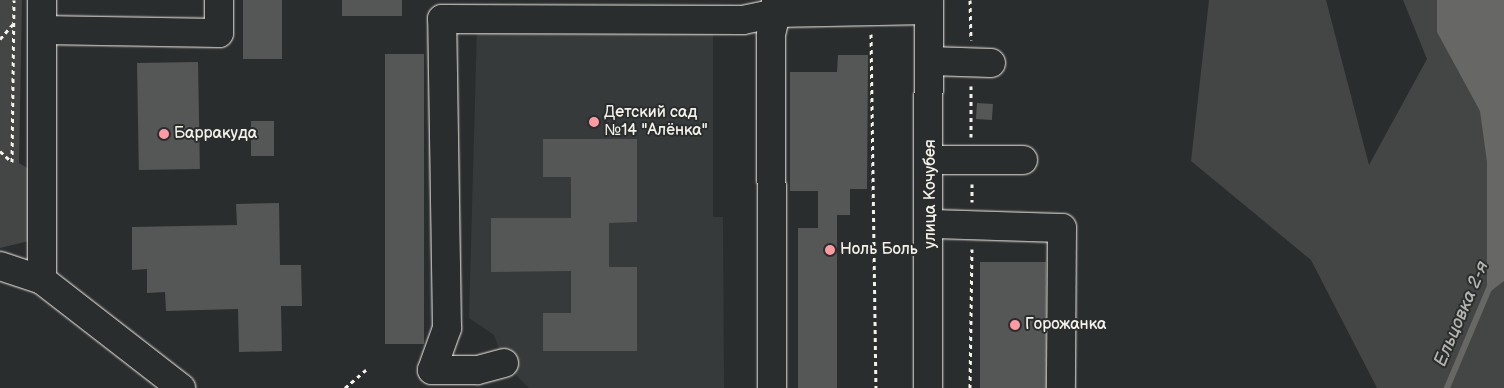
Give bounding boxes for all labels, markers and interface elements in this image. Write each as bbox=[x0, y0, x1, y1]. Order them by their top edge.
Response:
place label: Детский сад №14 "Алёнка" bbox=[604, 103, 708, 141]
marker: Детский сад №14 "Алёнка" bbox=[588, 116, 600, 128]
place label: Барракуда bbox=[174, 124, 257, 144]
marker: Барракуда bbox=[158, 128, 170, 140]
street label: улица Кочубея bbox=[921, 139, 941, 249]
place label: Ноль Боль bbox=[840, 240, 918, 260]
marker: Ноль Боль bbox=[824, 244, 836, 256]
water label: Ельцовка 2-я bbox=[1430, 258, 1494, 370]
place label: Горожанка bbox=[1025, 315, 1106, 335]
marker: Горожанка bbox=[1009, 319, 1021, 331]

